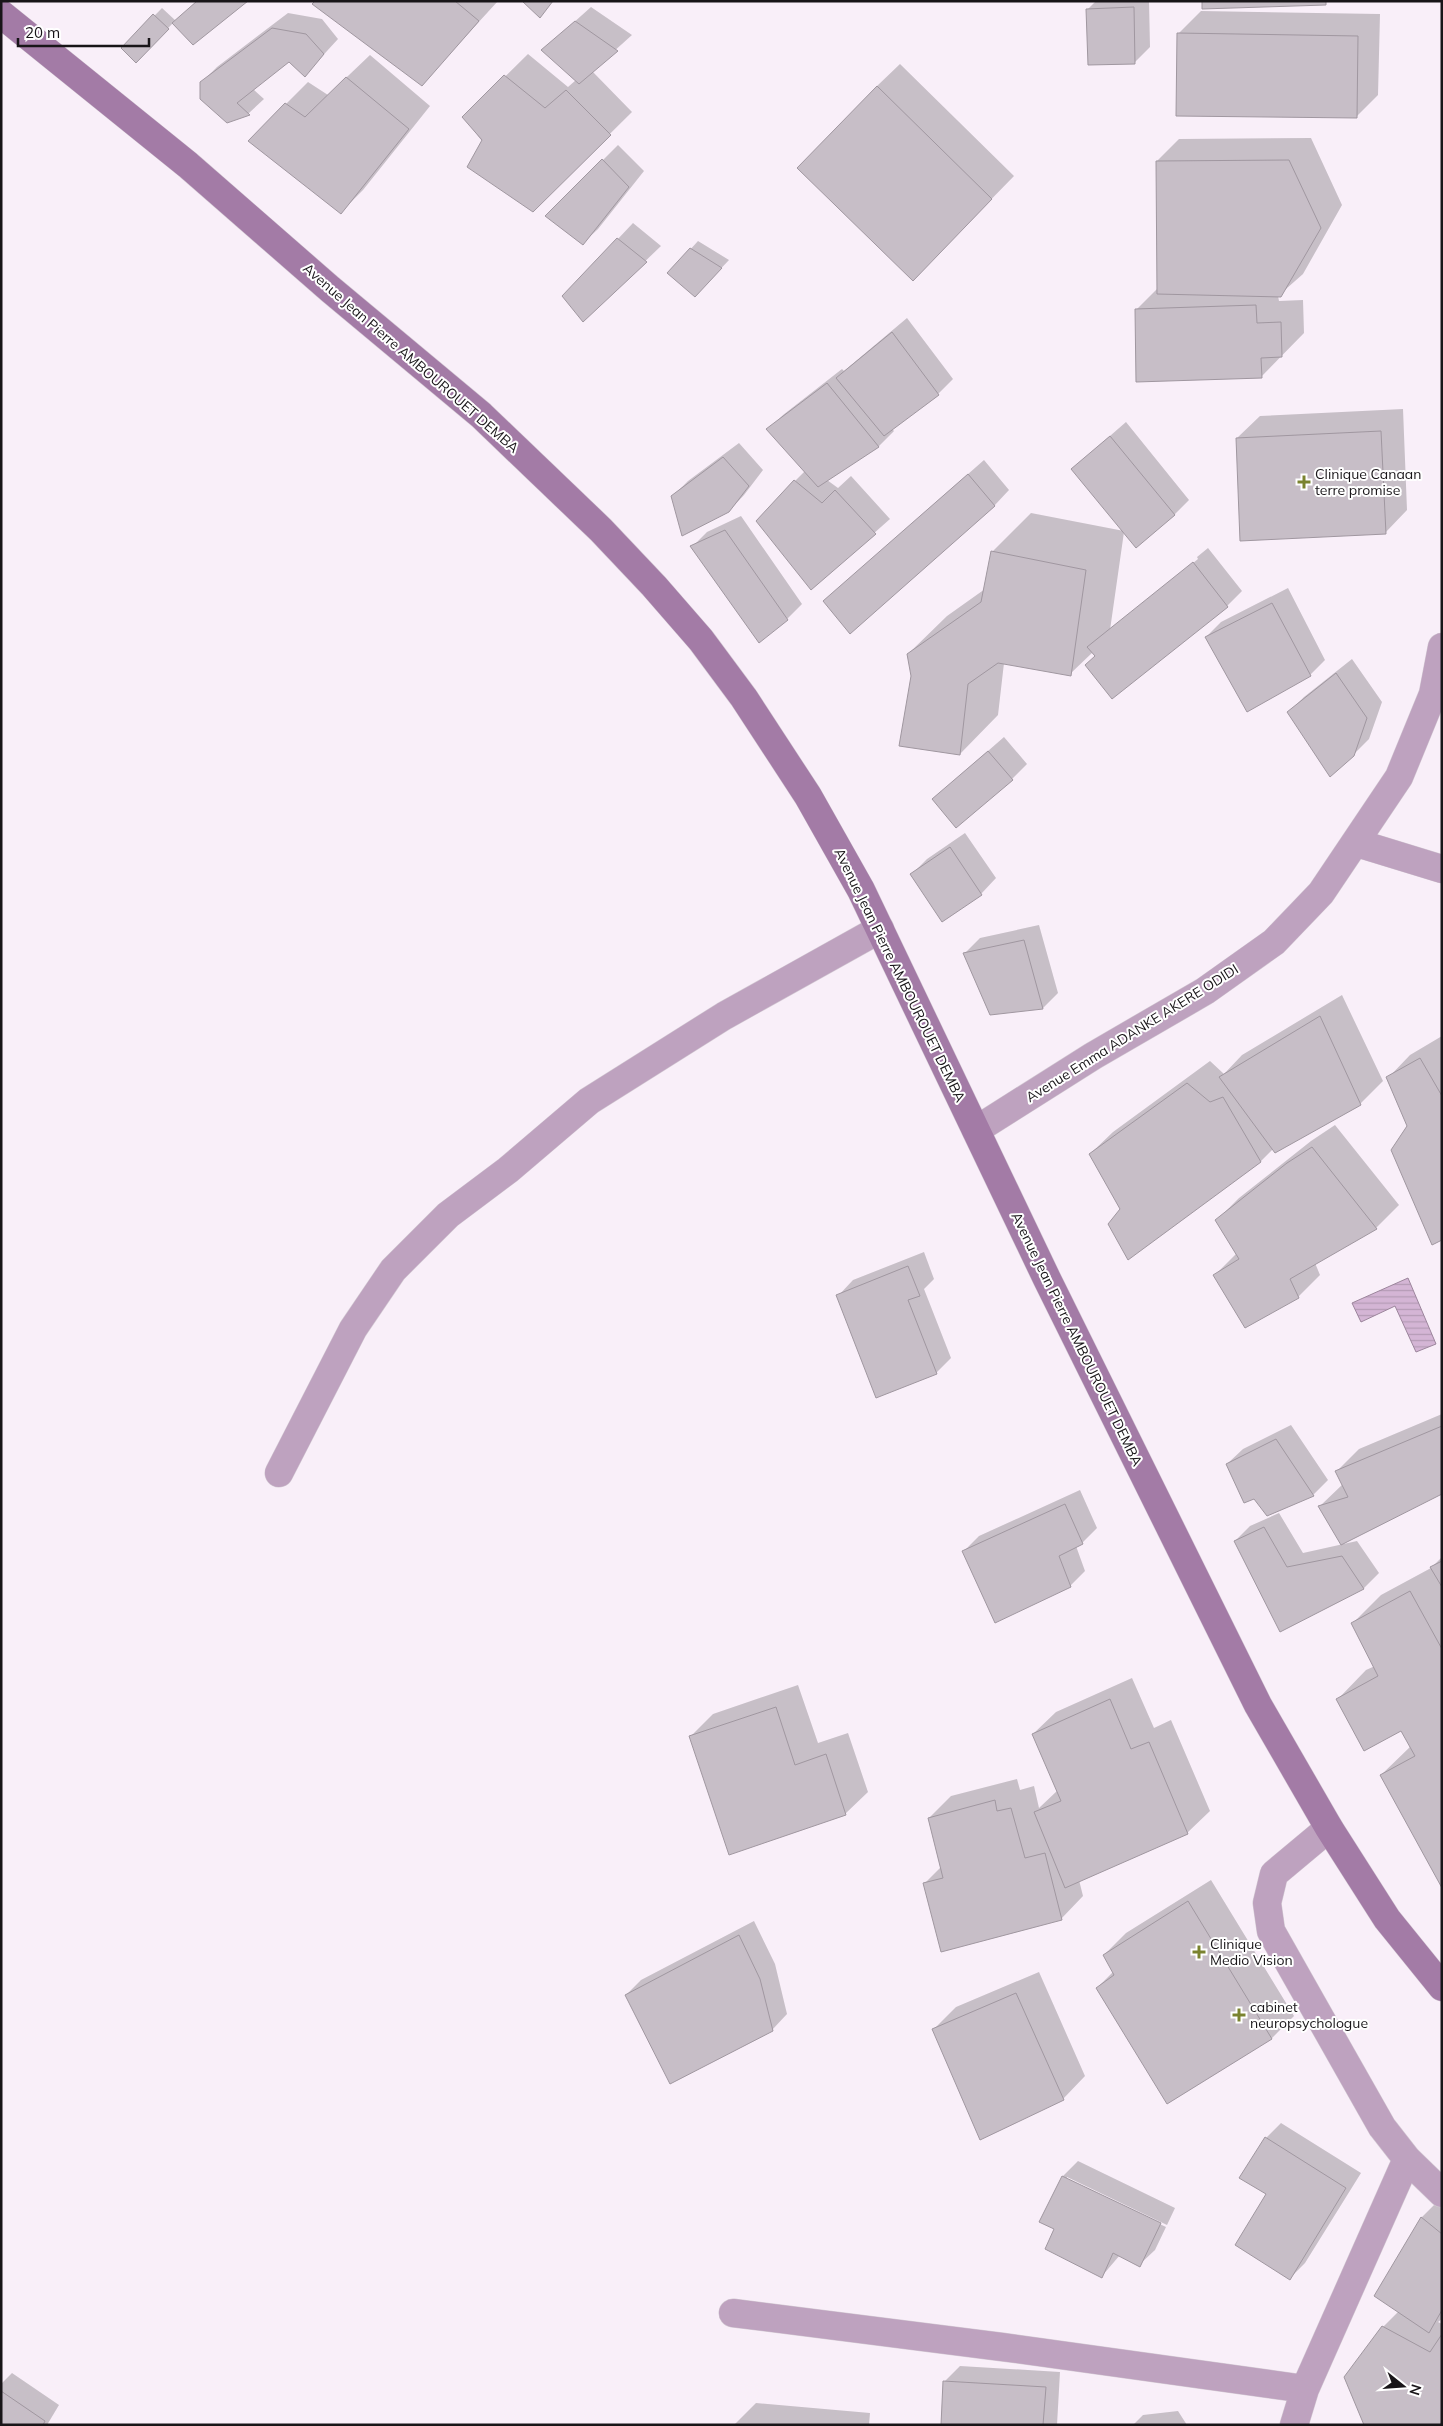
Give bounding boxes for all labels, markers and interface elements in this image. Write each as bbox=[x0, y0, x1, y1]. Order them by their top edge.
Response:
scale bar bbox=[18, 15, 149, 47]
text: 20 m bbox=[25, 23, 60, 42]
street label: Avenue Jean Pierre AMBOUROUET DEMBA bbox=[299, 259, 523, 457]
place label: Clinique Canaan terre promise bbox=[1315, 465, 1421, 499]
marker: Clinique Canaan terre promise bbox=[1297, 475, 1311, 489]
street label: Avenue Jean Pierre AMBOUROUET DEMBA bbox=[830, 845, 970, 1106]
street label: Avenue Emma ADANKE AKERE ODIDI bbox=[1022, 960, 1242, 1106]
street label: Avenue Jean Pierre AMBOUROUET DEMBA bbox=[1007, 1209, 1147, 1470]
place label: Clinique Medio Vision bbox=[1210, 1935, 1293, 1969]
marker: Clinique Medio Vision bbox=[1192, 1945, 1206, 1959]
place label: cabinet neuropsychologue bbox=[1250, 1998, 1368, 2032]
marker: cabinet neuropsychologue bbox=[1232, 2008, 1246, 2022]
north arrow bbox=[1378, 2361, 1428, 2411]
text: N bbox=[1405, 2382, 1426, 2397]

